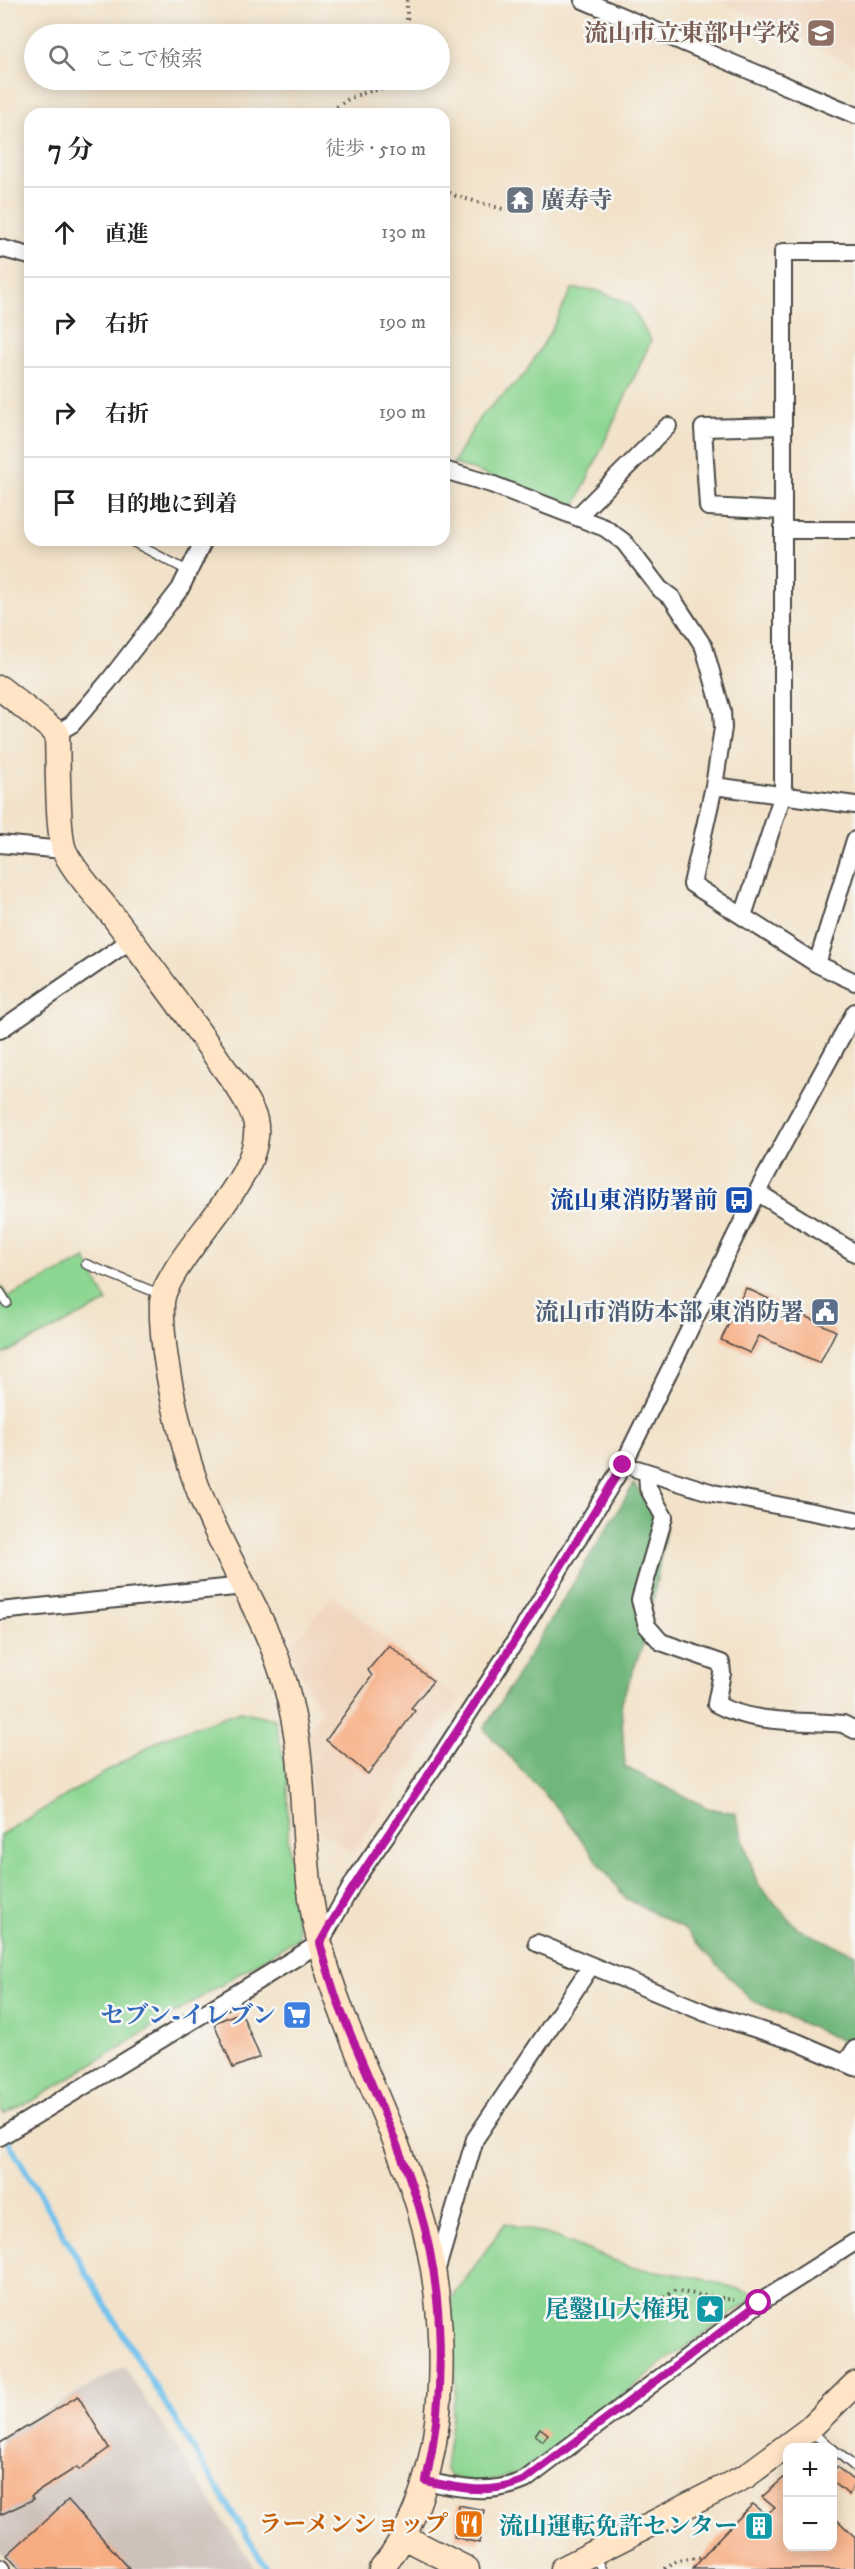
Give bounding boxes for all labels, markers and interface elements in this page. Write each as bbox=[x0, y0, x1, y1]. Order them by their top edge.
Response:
school or university icon: 流山市立東部中学校 bbox=[805, 17, 837, 49]
place label: 流山市立東部中学校 bbox=[584, 19, 800, 49]
search box bbox=[24, 24, 450, 90]
icon: search bbox=[45, 41, 78, 74]
text: ここで検索 bbox=[93, 46, 203, 73]
text: 7 分 bbox=[48, 134, 93, 167]
text: 徒歩 · 510 m bbox=[325, 137, 426, 162]
temple icon: 廣寿寺 bbox=[504, 184, 536, 216]
place label: 廣寿寺 bbox=[541, 186, 613, 216]
icon: ahead bbox=[48, 216, 81, 249]
text: 130 m bbox=[381, 220, 426, 245]
text: 直進 bbox=[105, 221, 149, 248]
icon: right bbox=[48, 306, 81, 339]
text: 190 m bbox=[379, 310, 426, 335]
text: 右折 bbox=[105, 311, 149, 338]
icon: right bbox=[48, 396, 81, 429]
text: 190 m bbox=[379, 400, 426, 425]
text: 右折 bbox=[105, 401, 149, 428]
icon: arrive bbox=[48, 486, 81, 519]
text: 目的地に到着 bbox=[105, 491, 237, 518]
bus stop icon: 流山東消防署前 bbox=[723, 1184, 755, 1216]
place label: 流山東消防署前 bbox=[550, 1186, 718, 1216]
public building icon: 流山市消防本部 東消防署 bbox=[809, 1296, 841, 1328]
place label: 流山市消防本部 東消防署 bbox=[535, 1298, 804, 1328]
route end bbox=[609, 1451, 635, 1477]
supermarket icon: セブン-イレブン bbox=[281, 1999, 313, 2031]
place label: セブン-イレブン bbox=[100, 2001, 276, 2031]
route start bbox=[745, 2289, 771, 2315]
place icon: 尾鑿山大権現 bbox=[694, 2293, 726, 2325]
place label: 尾鑿山大権現 bbox=[545, 2295, 689, 2325]
map controls bbox=[783, 2443, 837, 2551]
button: + bbox=[783, 2443, 837, 2497]
button: − bbox=[783, 2497, 837, 2551]
restaurant icon: ラーメンショップ bbox=[453, 2508, 485, 2540]
place label: ラーメンショップ bbox=[258, 2510, 449, 2540]
building icon: 流山運転免許センター bbox=[743, 2510, 775, 2542]
place label: 流山運転免許センター bbox=[499, 2512, 738, 2542]

